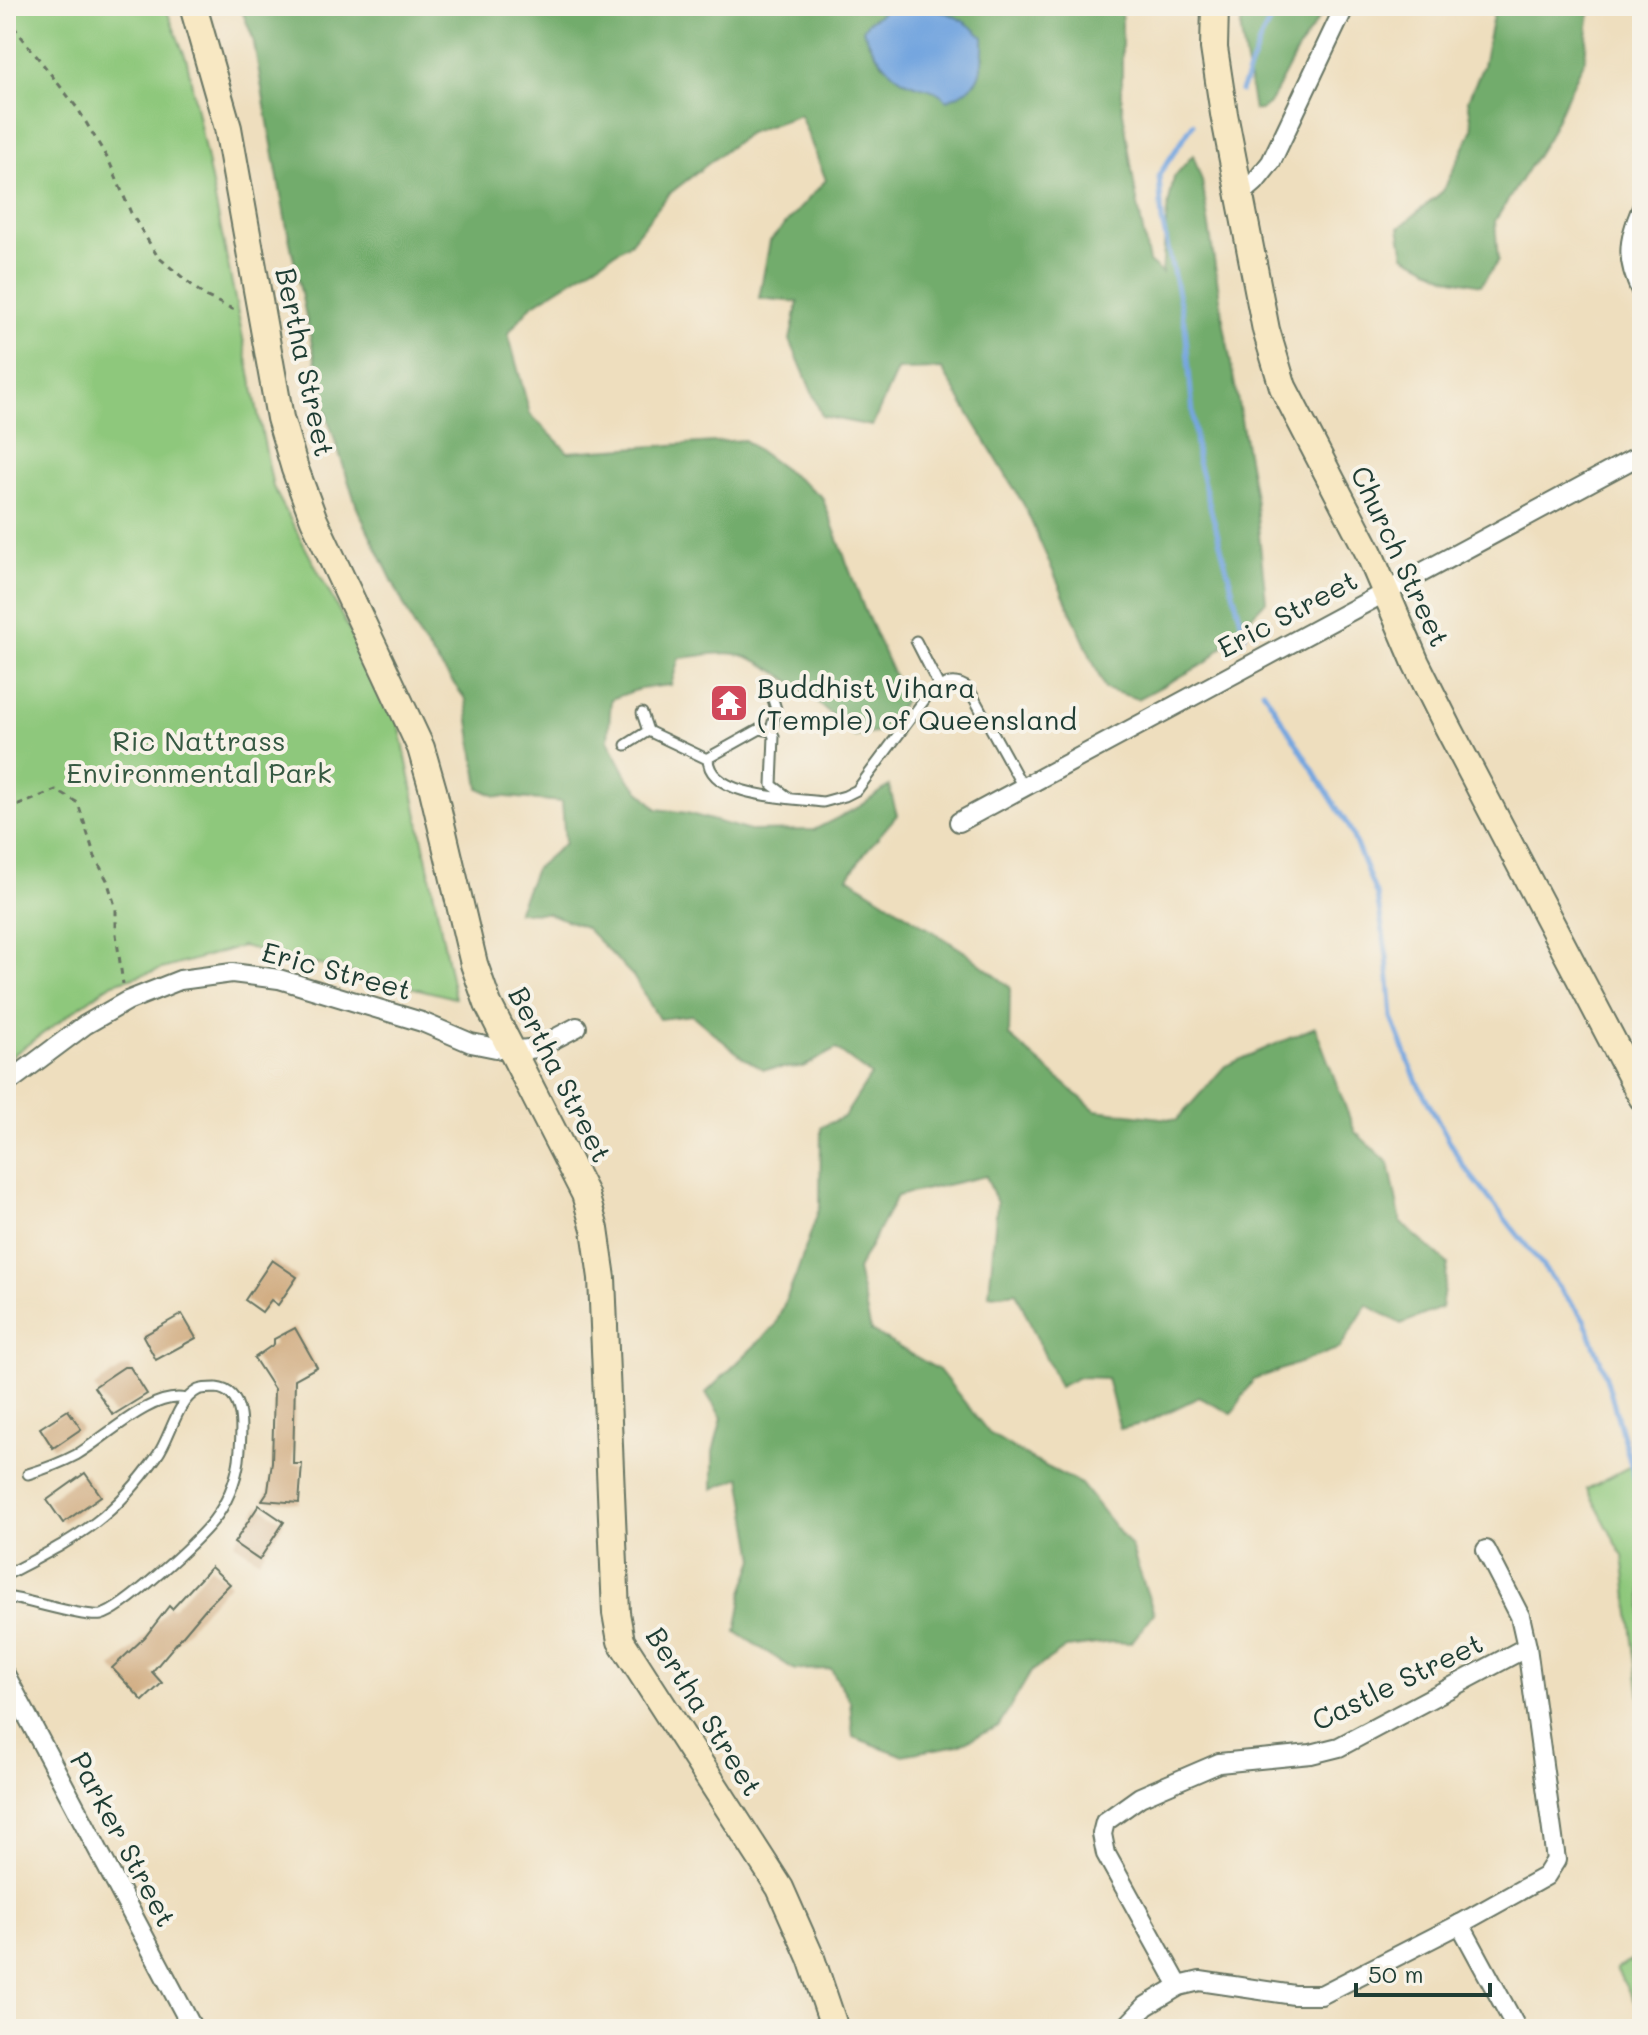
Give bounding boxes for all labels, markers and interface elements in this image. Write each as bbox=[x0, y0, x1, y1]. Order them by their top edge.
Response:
street label: Bertha Street bbox=[268, 264, 344, 460]
street label: Church Street bbox=[1343, 460, 1459, 652]
street label: Eric Street bbox=[1211, 561, 1363, 665]
place label: Buddhist Vihara (Temple) of Queensland bbox=[757, 669, 1077, 737]
temple icon: Buddhist Vihara (Temple) of Queensland bbox=[708, 682, 750, 724]
park label: Ric Nattrass Environmental Park bbox=[66, 722, 332, 790]
street label: Eric Street bbox=[258, 933, 416, 1007]
street label: Bertha Street bbox=[501, 980, 621, 1168]
street label: Bertha Street bbox=[639, 1620, 771, 1802]
street label: Castle Street bbox=[1306, 1624, 1488, 1738]
street label: Parker Street bbox=[63, 1745, 185, 1933]
scale bar bbox=[1356, 1947, 1490, 1997]
text: 50 m bbox=[1368, 1958, 1424, 1989]

